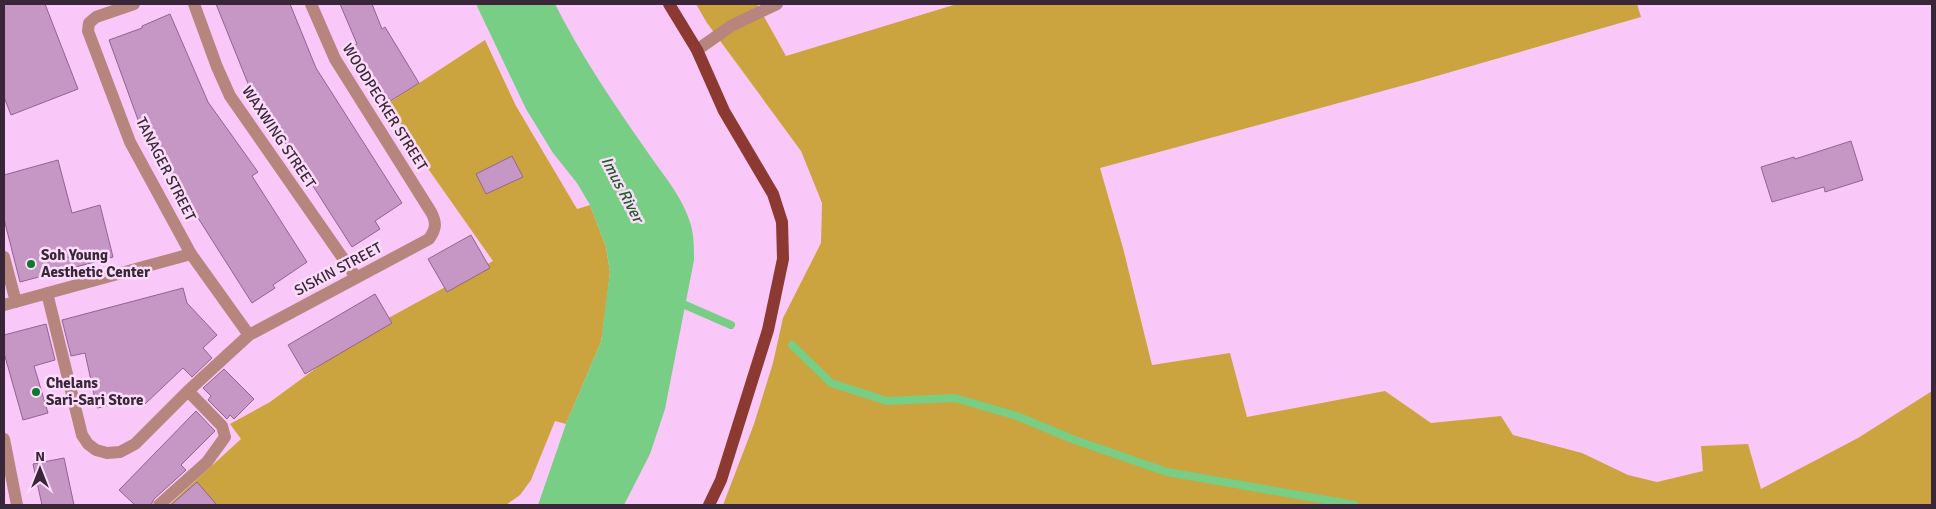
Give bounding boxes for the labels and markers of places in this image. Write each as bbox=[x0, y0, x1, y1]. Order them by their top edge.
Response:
place label: Soh Young Aesthetic Center bbox=[41, 246, 150, 281]
marker: Soh Young Aesthetic Center bbox=[25, 258, 37, 270]
place label: Chelans Sari-Sari Store bbox=[46, 374, 143, 409]
marker: Chelans Sari-Sari Store bbox=[30, 386, 42, 398]

